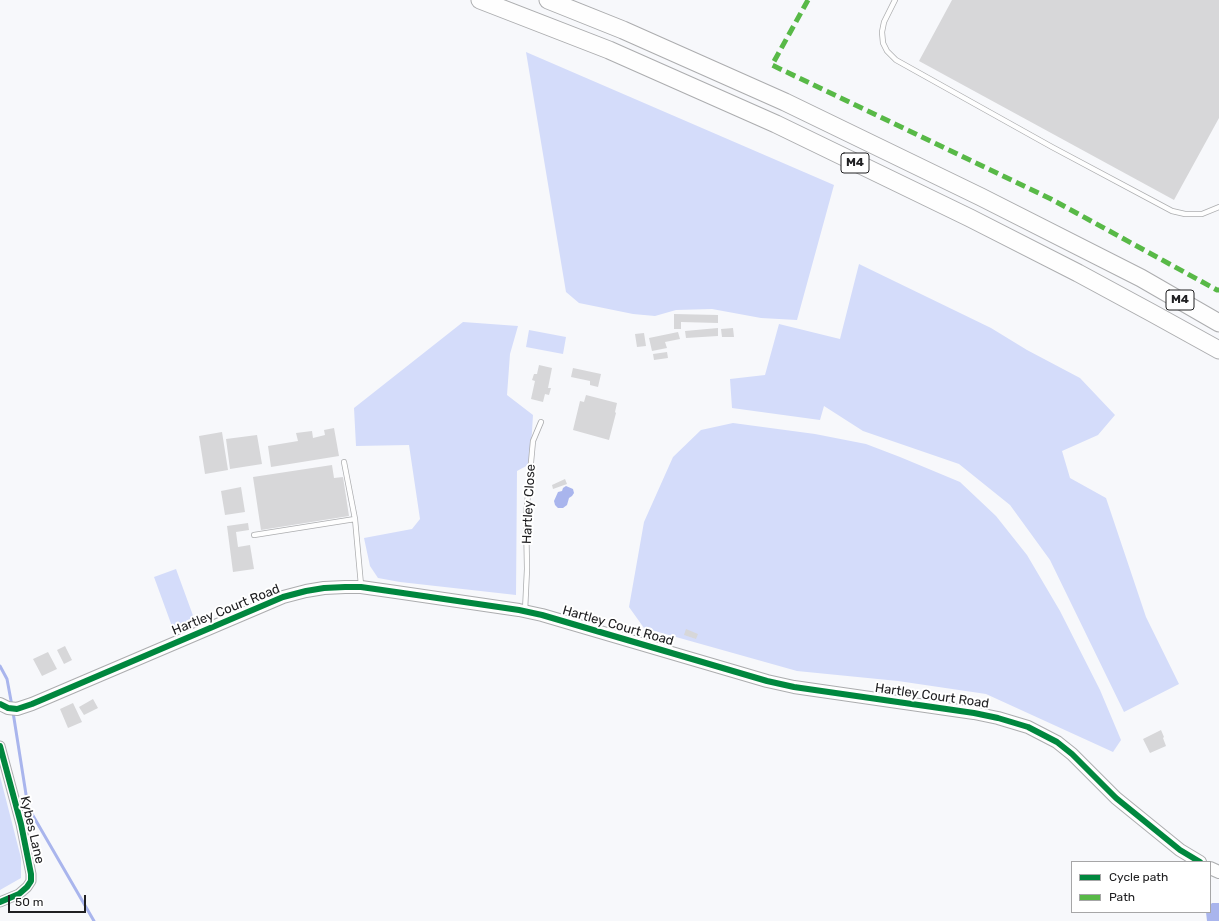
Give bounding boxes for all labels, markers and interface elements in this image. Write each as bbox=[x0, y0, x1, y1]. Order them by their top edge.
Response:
road number: M4 bbox=[841, 153, 869, 173]
road number: M4 bbox=[1166, 290, 1194, 310]
street label: Hartley Close bbox=[519, 464, 539, 544]
street label: Hartley Court Road bbox=[170, 581, 282, 639]
street label: Hartley Court Road bbox=[561, 603, 675, 649]
street label: Hartley Court Road bbox=[874, 680, 990, 712]
street label: Kybes Lane bbox=[17, 795, 47, 865]
legend bbox=[1071, 861, 1211, 913]
text: Cycle path bbox=[1109, 870, 1168, 884]
scale bar bbox=[10, 887, 88, 913]
text: Path bbox=[1109, 890, 1135, 904]
text: 50 m bbox=[15, 895, 43, 909]

